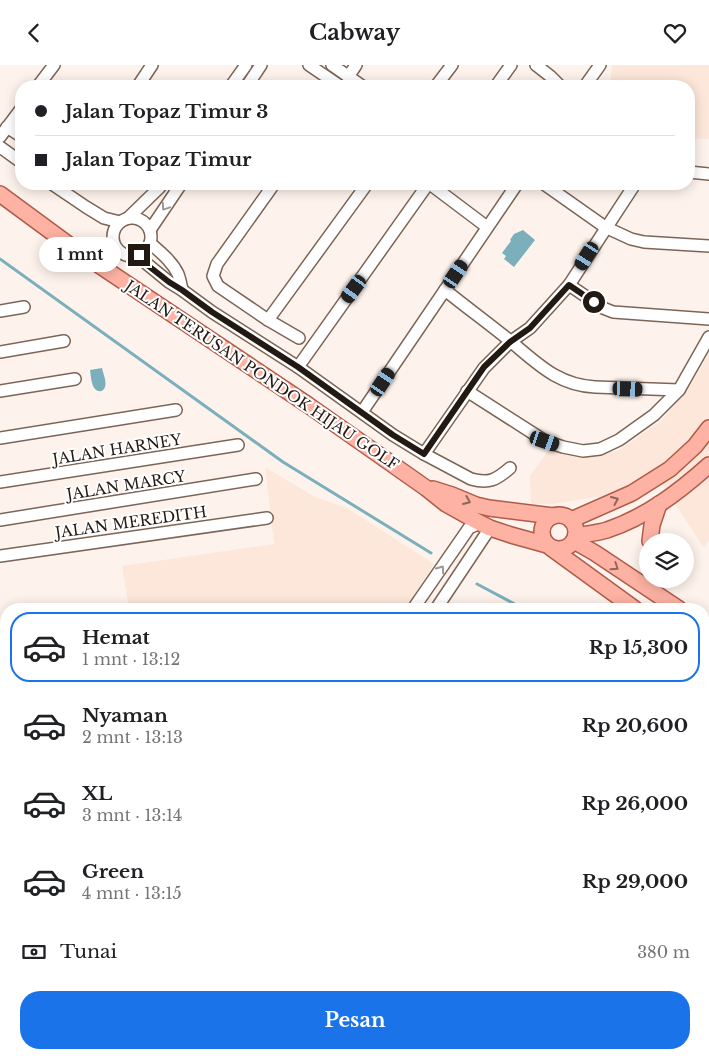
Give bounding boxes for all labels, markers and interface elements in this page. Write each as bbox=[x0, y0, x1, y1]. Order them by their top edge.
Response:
icon: back bbox=[20, 19, 48, 47]
text: Cabway bbox=[309, 19, 400, 46]
icon: heart bbox=[661, 19, 689, 47]
text: Jalan Topaz Timur 3 bbox=[65, 100, 268, 123]
text: Jalan Topaz Timur bbox=[65, 148, 252, 171]
one-way arrow bbox=[162, 202, 172, 211]
callout: 1 mnt bbox=[39, 237, 122, 273]
car bbox=[572, 239, 601, 273]
text: 1 mnt bbox=[57, 244, 103, 264]
route end bbox=[128, 244, 150, 266]
car bbox=[441, 257, 470, 291]
car bbox=[339, 272, 368, 306]
street label: JALAN TERUSAN PONDOK HIJAU GOLF bbox=[120, 275, 402, 474]
route start bbox=[583, 291, 605, 313]
car bbox=[368, 365, 397, 399]
car bbox=[612, 381, 643, 397]
street label: JALAN HARNEY bbox=[49, 429, 184, 469]
car bbox=[528, 429, 561, 453]
street label: JALAN MARCY bbox=[63, 466, 188, 504]
one-way arrow bbox=[462, 495, 471, 506]
one-way arrow bbox=[610, 495, 619, 506]
street label: JALAN MEREDITH bbox=[52, 502, 208, 542]
map controls bbox=[639, 533, 694, 588]
button: layers bbox=[639, 533, 694, 588]
one-way arrow bbox=[610, 561, 619, 570]
one-way arrow bbox=[435, 565, 444, 575]
icon: car bbox=[22, 625, 67, 670]
text: Hemat bbox=[82, 626, 150, 649]
text: Rp 15,300 bbox=[589, 636, 688, 659]
text: 1 mnt · 13:12 bbox=[82, 649, 180, 669]
icon: car bbox=[22, 703, 67, 748]
text: Nyaman bbox=[82, 704, 168, 727]
text: Rp 20,600 bbox=[582, 714, 688, 737]
text: 2 mnt · 13:13 bbox=[82, 727, 183, 747]
icon: car bbox=[22, 781, 67, 826]
text: XL bbox=[82, 782, 112, 805]
text: Rp 26,000 bbox=[581, 792, 688, 815]
text: 3 mnt · 13:14 bbox=[82, 805, 182, 825]
icon: car bbox=[22, 859, 67, 904]
text: Green bbox=[82, 860, 144, 883]
text: Rp 29,000 bbox=[582, 870, 688, 893]
text: 4 mnt · 13:15 bbox=[82, 883, 182, 903]
icon: cash bbox=[20, 938, 48, 966]
text: Tunai bbox=[60, 940, 117, 963]
text: 380 m bbox=[637, 942, 690, 962]
button: Pesan bbox=[20, 991, 690, 1049]

